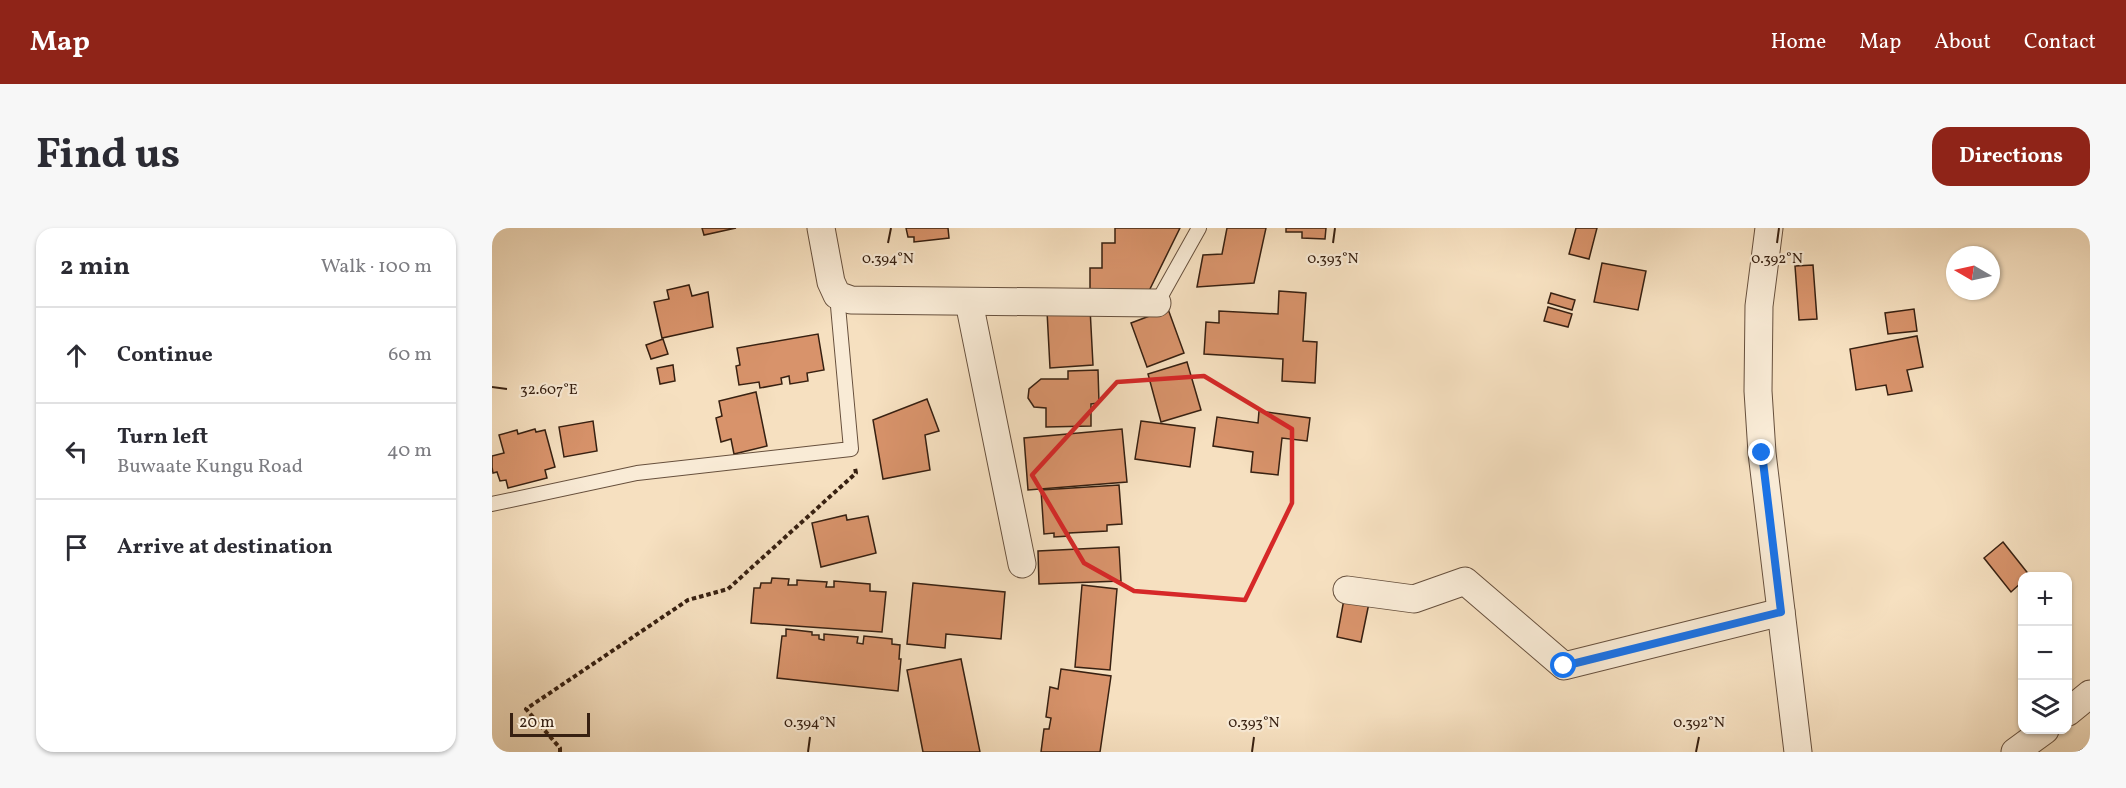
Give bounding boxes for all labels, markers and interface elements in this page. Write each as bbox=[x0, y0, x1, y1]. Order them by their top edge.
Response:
text: Map bbox=[30, 23, 90, 62]
text: Home bbox=[1771, 28, 1826, 57]
text: Map bbox=[1859, 28, 1901, 57]
text: About bbox=[1934, 28, 1991, 57]
text: Contact bbox=[2024, 28, 2096, 57]
text: Find us bbox=[36, 127, 180, 186]
button: Directions bbox=[1932, 127, 2090, 186]
north arrow bbox=[1946, 246, 2000, 300]
text: 2 min bbox=[60, 249, 130, 285]
text: 0.394°N bbox=[862, 249, 914, 270]
text: 0.393°N bbox=[1307, 249, 1359, 270]
text: 0.392°N bbox=[1751, 249, 1803, 270]
text: Walk · 100 m bbox=[321, 253, 432, 281]
icon: ahead bbox=[60, 339, 93, 372]
text: Continue bbox=[117, 340, 213, 371]
text: 60 m bbox=[388, 341, 432, 369]
text: 32.607°E bbox=[520, 380, 578, 401]
text: Turn left bbox=[117, 422, 208, 453]
icon: left bbox=[60, 435, 93, 468]
text: 40 m bbox=[387, 437, 432, 465]
route end bbox=[1748, 439, 1774, 465]
text: Buwaate Kungu Road bbox=[117, 453, 303, 481]
icon: arrive bbox=[60, 531, 93, 564]
text: Arrive at destination bbox=[117, 532, 333, 563]
map controls bbox=[2018, 572, 2072, 734]
button: + bbox=[2018, 572, 2072, 626]
button: − bbox=[2018, 626, 2072, 680]
route start bbox=[1550, 652, 1576, 678]
button: layers bbox=[2018, 680, 2072, 734]
scale bar bbox=[510, 710, 590, 738]
text: 20 m bbox=[519, 712, 554, 734]
text: 0.394°N bbox=[784, 713, 836, 734]
text: 0.393°N bbox=[1228, 713, 1280, 734]
text: 0.392°N bbox=[1673, 713, 1725, 734]

